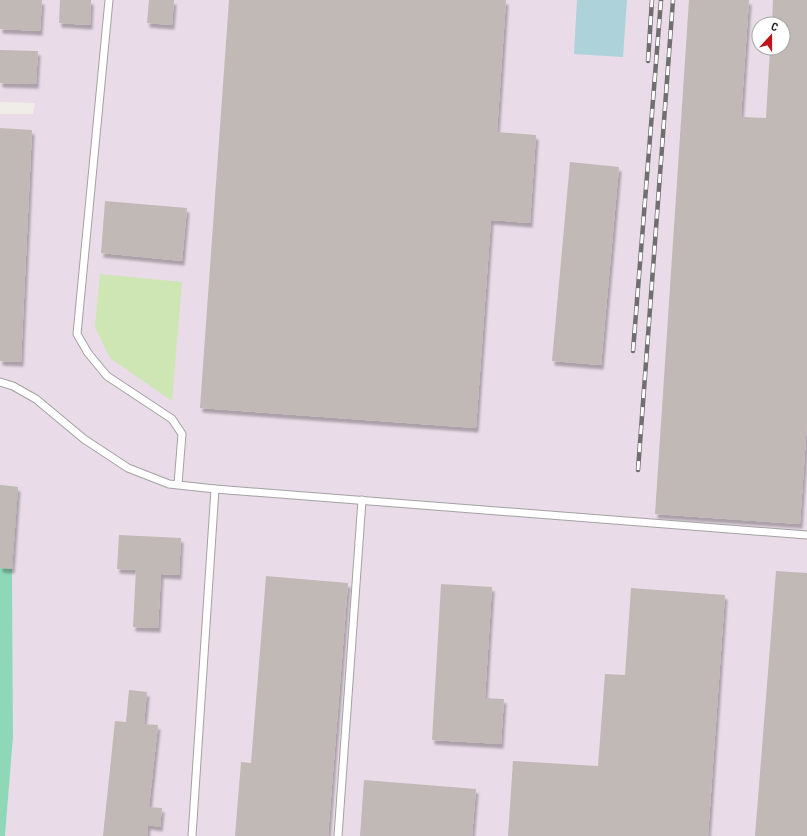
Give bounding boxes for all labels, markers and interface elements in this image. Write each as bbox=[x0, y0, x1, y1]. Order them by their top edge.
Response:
north arrow bbox=[751, 16, 791, 56]
text: С bbox=[769, 20, 780, 34]

